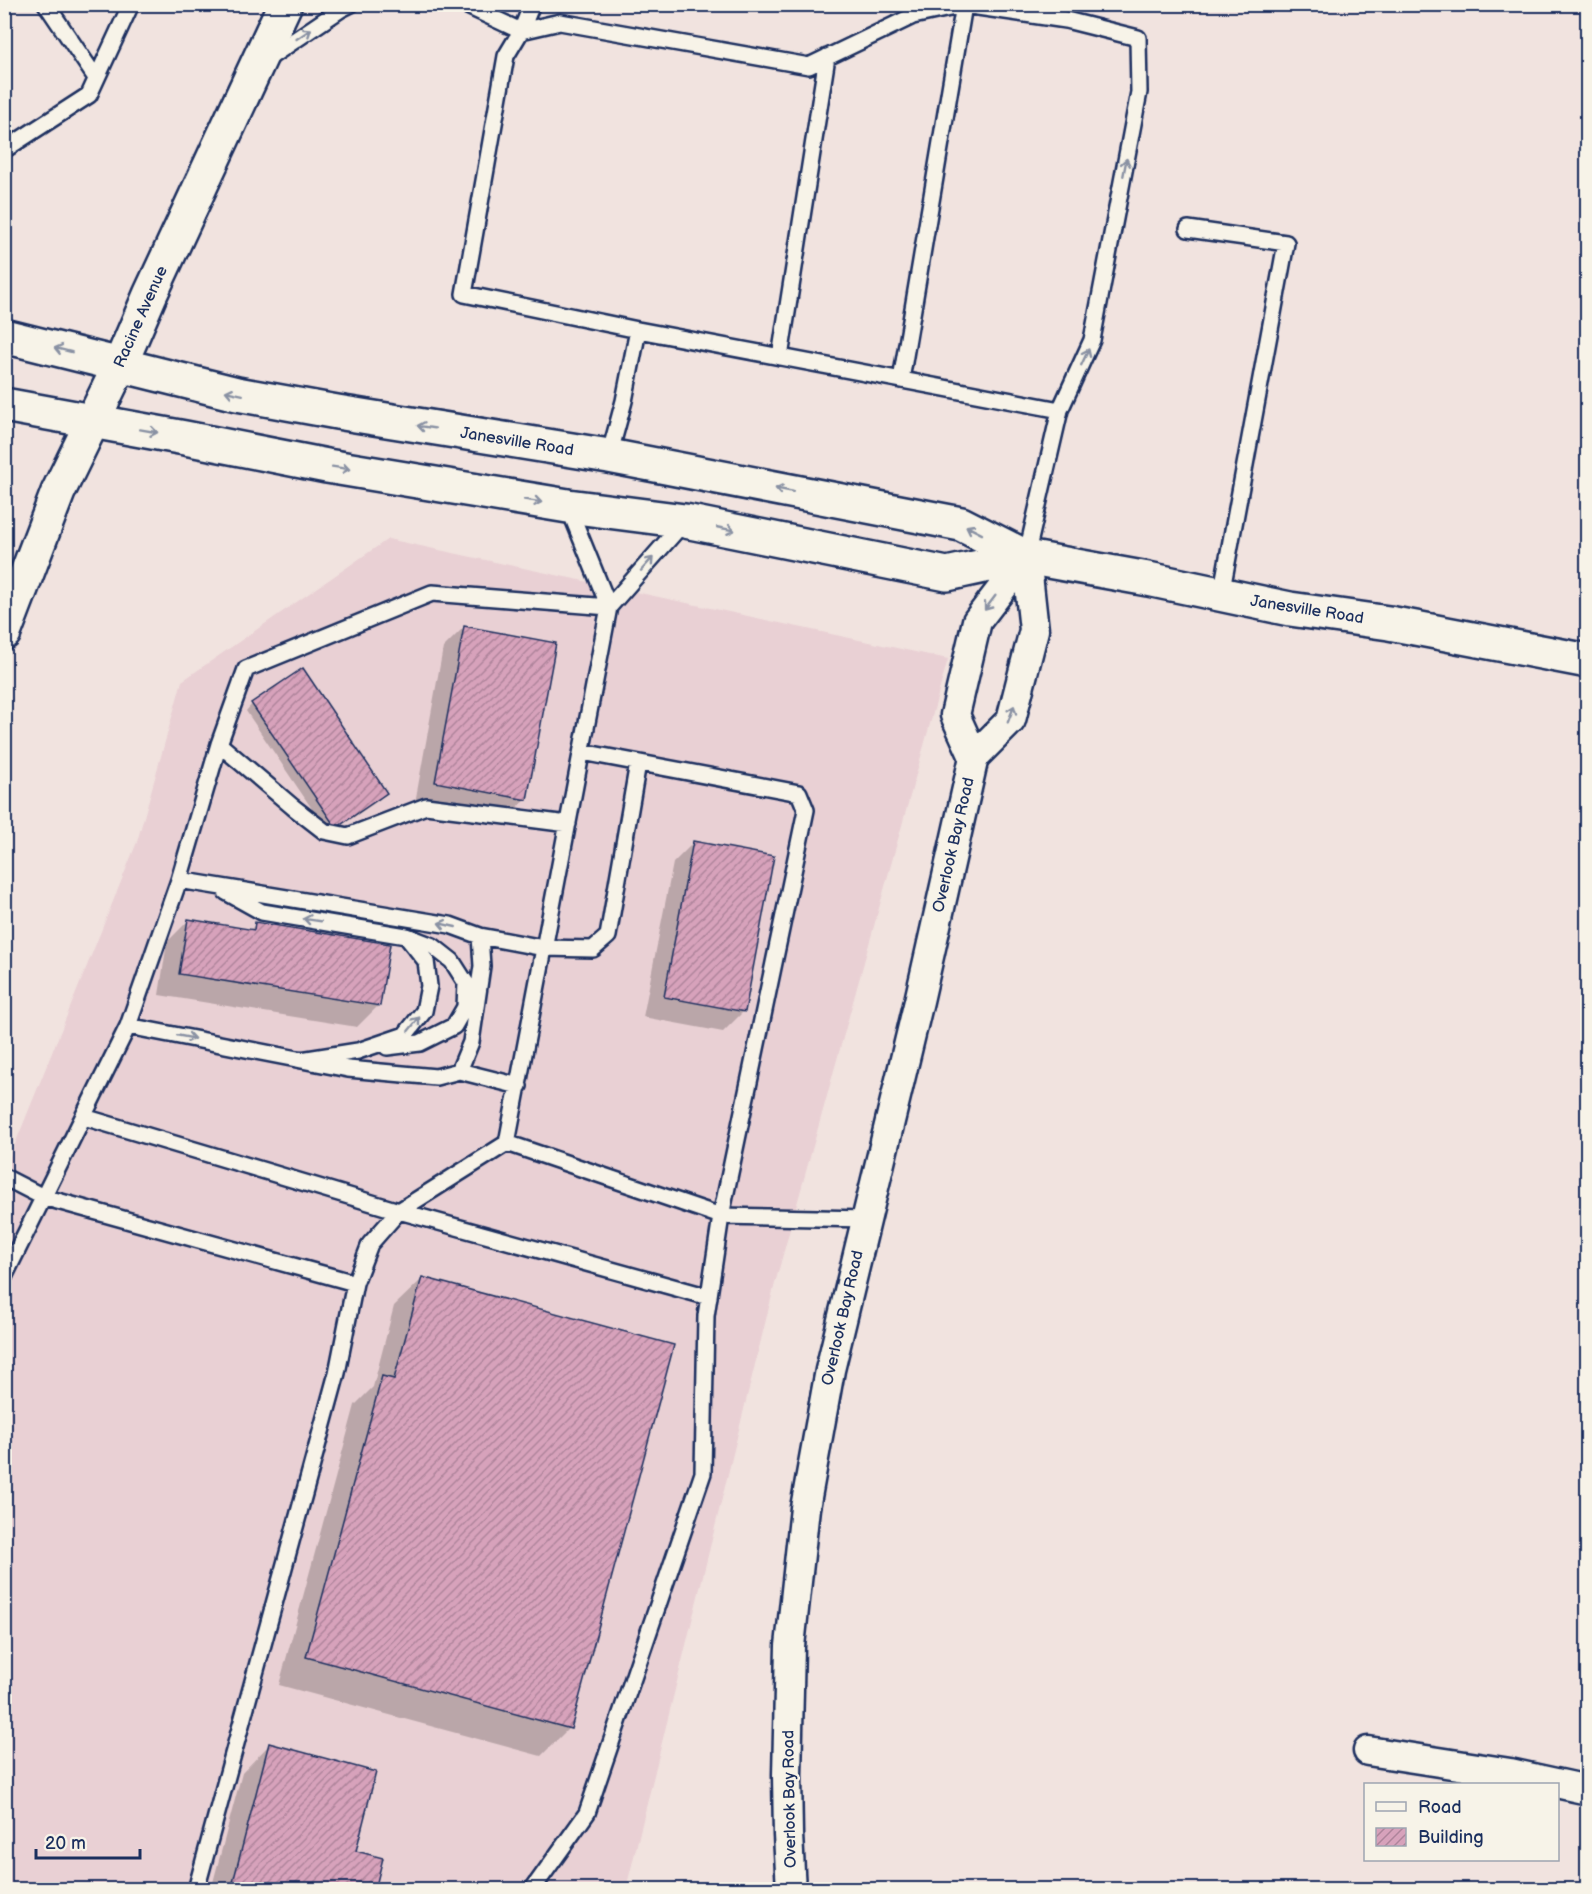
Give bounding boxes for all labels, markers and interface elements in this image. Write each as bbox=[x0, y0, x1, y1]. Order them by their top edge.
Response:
one-way arrow bbox=[295, 28, 311, 40]
one-way arrow bbox=[1120, 157, 1131, 177]
street label: Racine Avenue bbox=[110, 263, 172, 371]
one-way arrow bbox=[54, 344, 73, 356]
one-way arrow bbox=[1079, 348, 1091, 366]
one-way arrow bbox=[225, 387, 244, 398]
one-way arrow bbox=[417, 421, 436, 432]
street label: Janesville Road bbox=[459, 424, 575, 460]
one-way arrow bbox=[139, 426, 159, 437]
one-way arrow bbox=[330, 463, 350, 474]
one-way arrow bbox=[774, 484, 794, 495]
one-way arrow bbox=[523, 495, 542, 506]
one-way arrow bbox=[715, 524, 735, 535]
one-way arrow bbox=[965, 524, 983, 536]
one-way arrow bbox=[640, 557, 654, 572]
street label: Janesville Road bbox=[1249, 592, 1365, 628]
one-way arrow bbox=[984, 595, 997, 611]
one-way arrow bbox=[1007, 705, 1018, 723]
street label: Overlook Bay Road bbox=[929, 776, 979, 914]
one-way arrow bbox=[302, 915, 322, 926]
one-way arrow bbox=[437, 919, 457, 930]
one-way arrow bbox=[407, 1016, 420, 1032]
one-way arrow bbox=[175, 1032, 195, 1043]
street label: Overlook Bay Road bbox=[818, 1249, 868, 1387]
street label: Overlook Bay Road bbox=[779, 1730, 801, 1868]
legend bbox=[1364, 1783, 1559, 1861]
text: Road bbox=[1418, 1797, 1462, 1818]
scale bar bbox=[36, 1822, 140, 1860]
text: Building bbox=[1418, 1827, 1484, 1848]
text: 20 m bbox=[45, 1833, 86, 1854]

